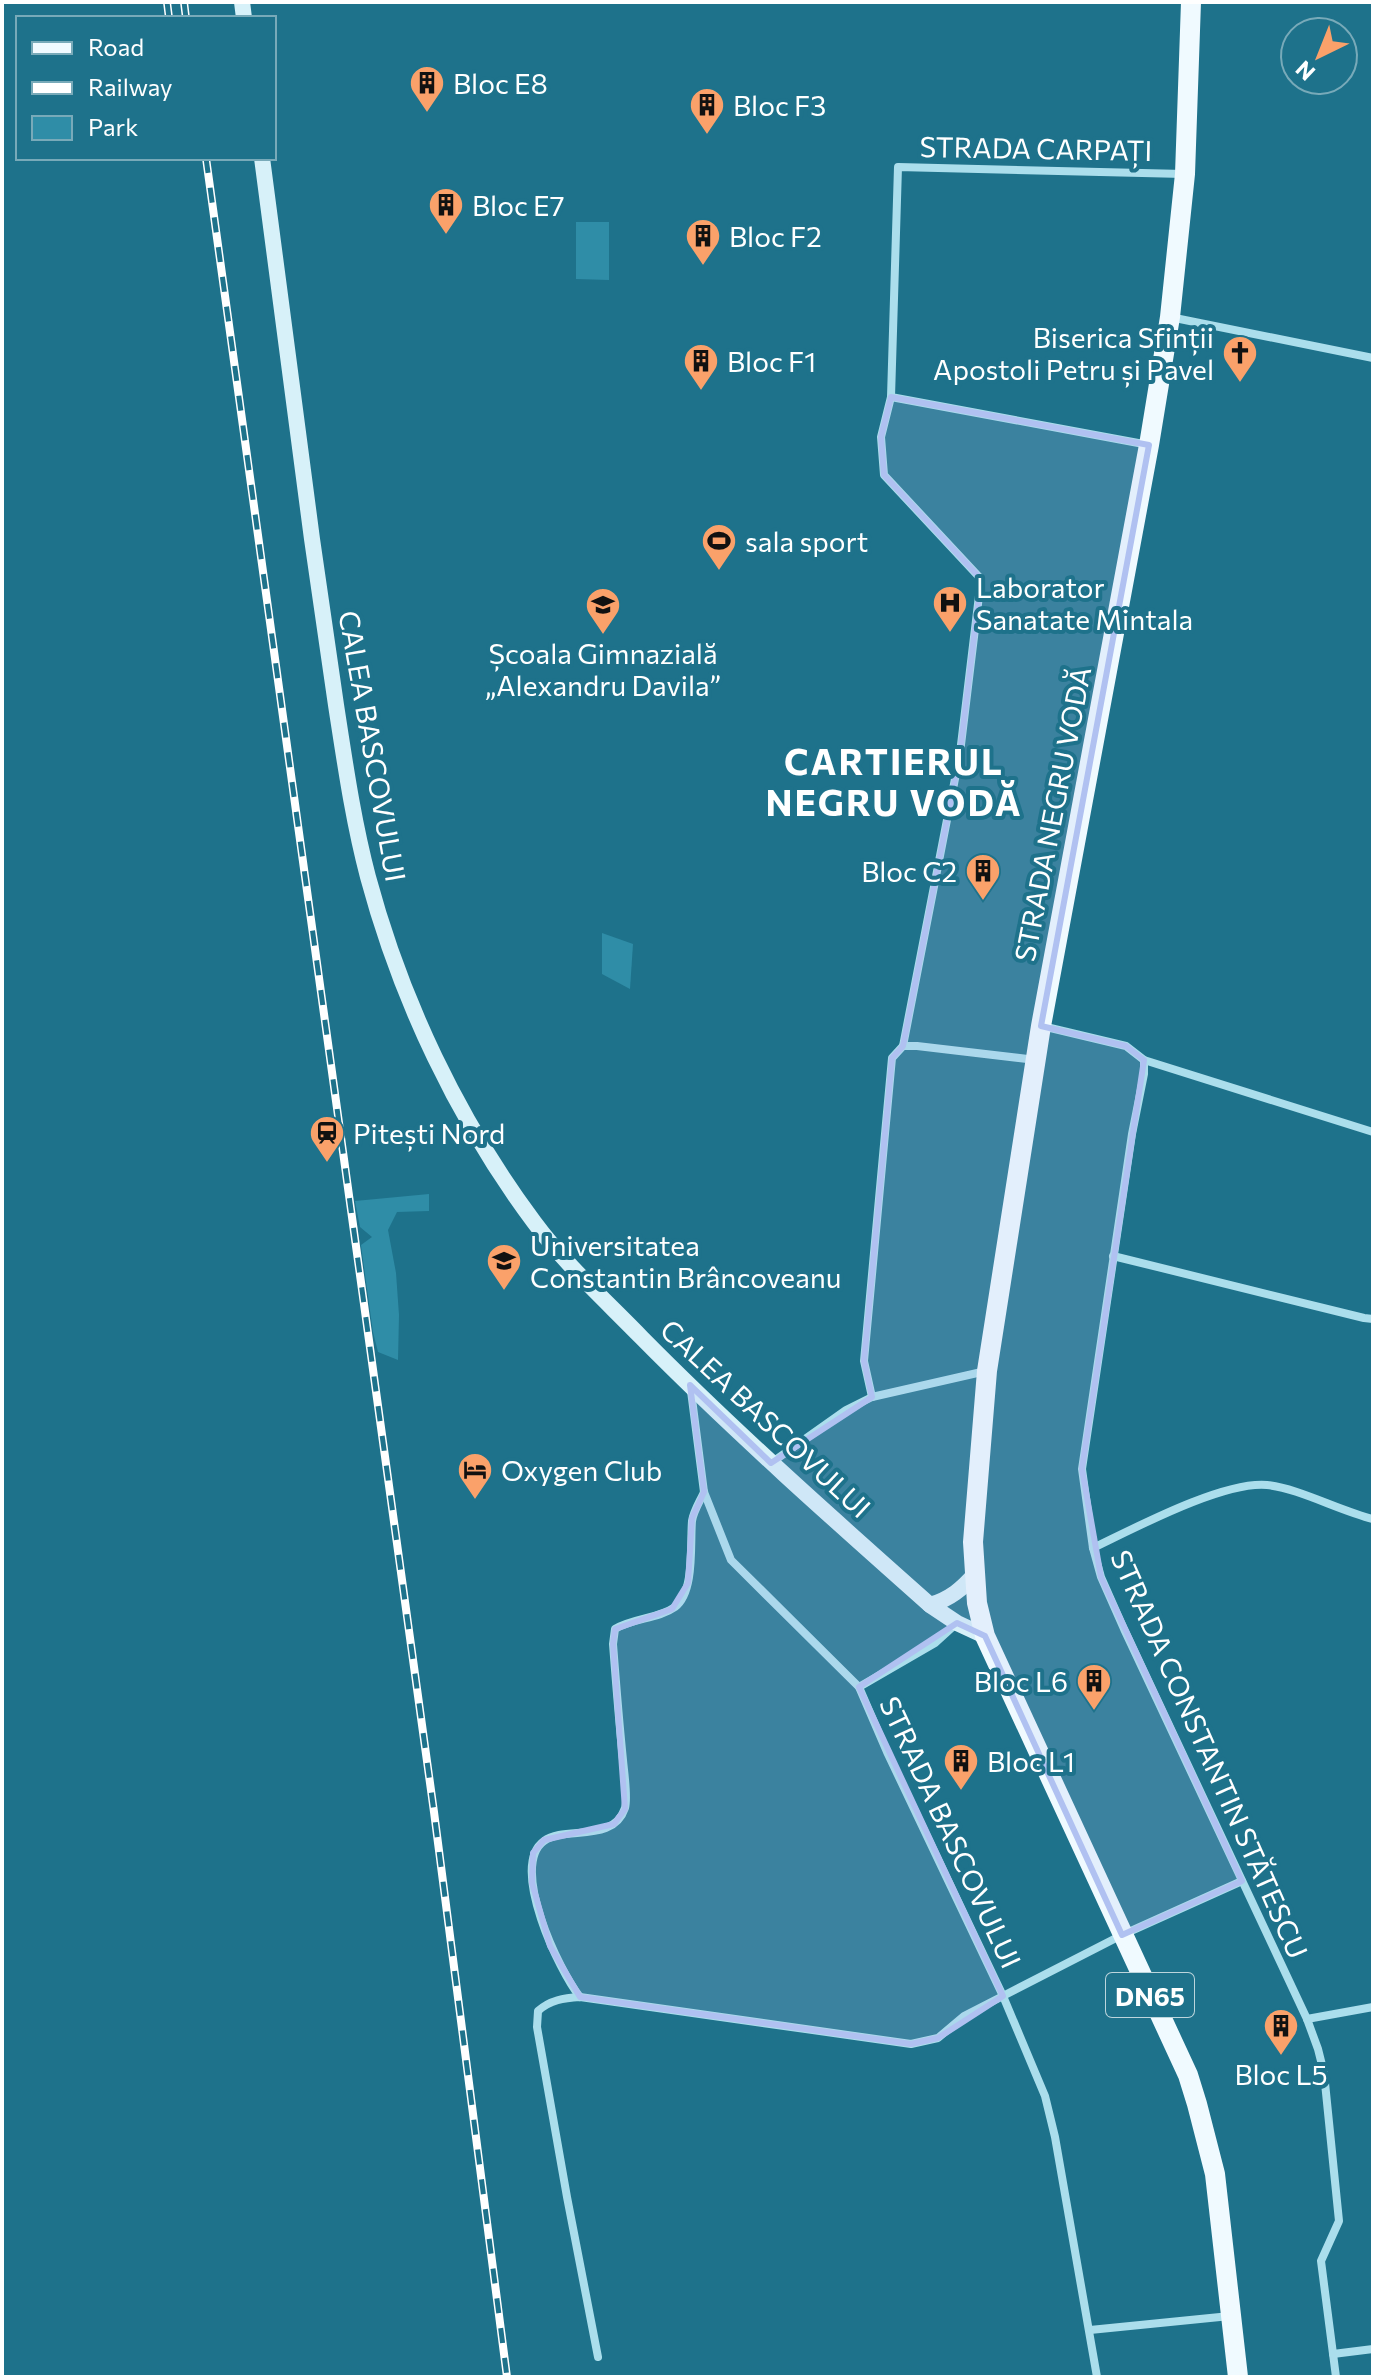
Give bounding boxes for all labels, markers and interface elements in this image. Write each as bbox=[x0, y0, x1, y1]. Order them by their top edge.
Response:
legend bbox=[16, 16, 276, 160]
north arrow bbox=[1279, 16, 1359, 96]
text: Road bbox=[88, 32, 144, 61]
text: N bbox=[1290, 55, 1320, 86]
building icon: Bloc E8 bbox=[408, 64, 446, 114]
place label: Bloc E8 bbox=[453, 66, 548, 100]
text: Railway bbox=[88, 72, 173, 101]
building icon: Bloc F3 bbox=[688, 86, 726, 136]
place label: Bloc F3 bbox=[733, 88, 826, 122]
text: Park bbox=[88, 112, 138, 141]
street label: STRADA CARPAȚI bbox=[919, 129, 1153, 169]
building icon: Bloc E7 bbox=[427, 186, 465, 236]
place label: Bloc E7 bbox=[472, 188, 565, 222]
building icon: Bloc F2 bbox=[684, 217, 722, 267]
place label: Bloc F2 bbox=[729, 219, 822, 253]
place label: Biserica Sfinții Apostoli Petru și Pavel bbox=[933, 320, 1214, 388]
church icon: Biserica Sfinții Apostoli Petru și Pavel bbox=[1221, 334, 1259, 384]
building icon: Bloc F1 bbox=[682, 342, 720, 392]
place label: Bloc F1 bbox=[727, 344, 816, 378]
sports icon: sala sport bbox=[700, 522, 738, 572]
place label: sala sport bbox=[745, 524, 868, 558]
place label: Laborator Sanatate Mintala bbox=[976, 570, 1193, 636]
hospital icon: Laborator Sanatate Mintala bbox=[931, 584, 969, 634]
school or university icon: Școala Gimnazială „Alexandru Davila” bbox=[584, 586, 622, 636]
street label: CALEA BASCOVULUI bbox=[332, 608, 414, 884]
place label: Școala Gimnazială „Alexandru Davila” bbox=[485, 636, 721, 702]
street label: STRADA NEGRU VODĂ bbox=[1007, 664, 1097, 964]
district label: CARTIERUL NEGRU VODĂ bbox=[765, 738, 1023, 823]
building icon: Bloc C2 bbox=[964, 852, 1002, 902]
place label: Bloc C2 bbox=[861, 854, 957, 888]
station icon: Pitești Nord bbox=[308, 1114, 346, 1164]
place label: Pitești Nord bbox=[353, 1116, 505, 1152]
place label: Universitatea Constantin Brâncoveanu bbox=[530, 1228, 841, 1294]
school or university icon: Universitatea Constantin Brâncoveanu bbox=[485, 1242, 523, 1292]
street label: CALEA BASCOVULUI bbox=[654, 1312, 878, 1524]
hotel icon: Oxygen Club bbox=[456, 1451, 494, 1501]
place label: Oxygen Club bbox=[501, 1453, 662, 1487]
street label: STRADA CONSTANTIN STĂTESCU bbox=[1104, 1545, 1316, 1963]
building icon: Bloc L6 bbox=[1075, 1662, 1113, 1712]
place label: Bloc L6 bbox=[974, 1664, 1068, 1698]
street label: STRADA BASCOVULUI bbox=[873, 1691, 1029, 1973]
building icon: Bloc L1 bbox=[942, 1742, 980, 1792]
place label: Bloc L1 bbox=[987, 1744, 1075, 1778]
road number: DN65 bbox=[1106, 1973, 1194, 2017]
building icon: Bloc L5 bbox=[1262, 2007, 1300, 2057]
place label: Bloc L5 bbox=[1234, 2057, 1328, 2091]

